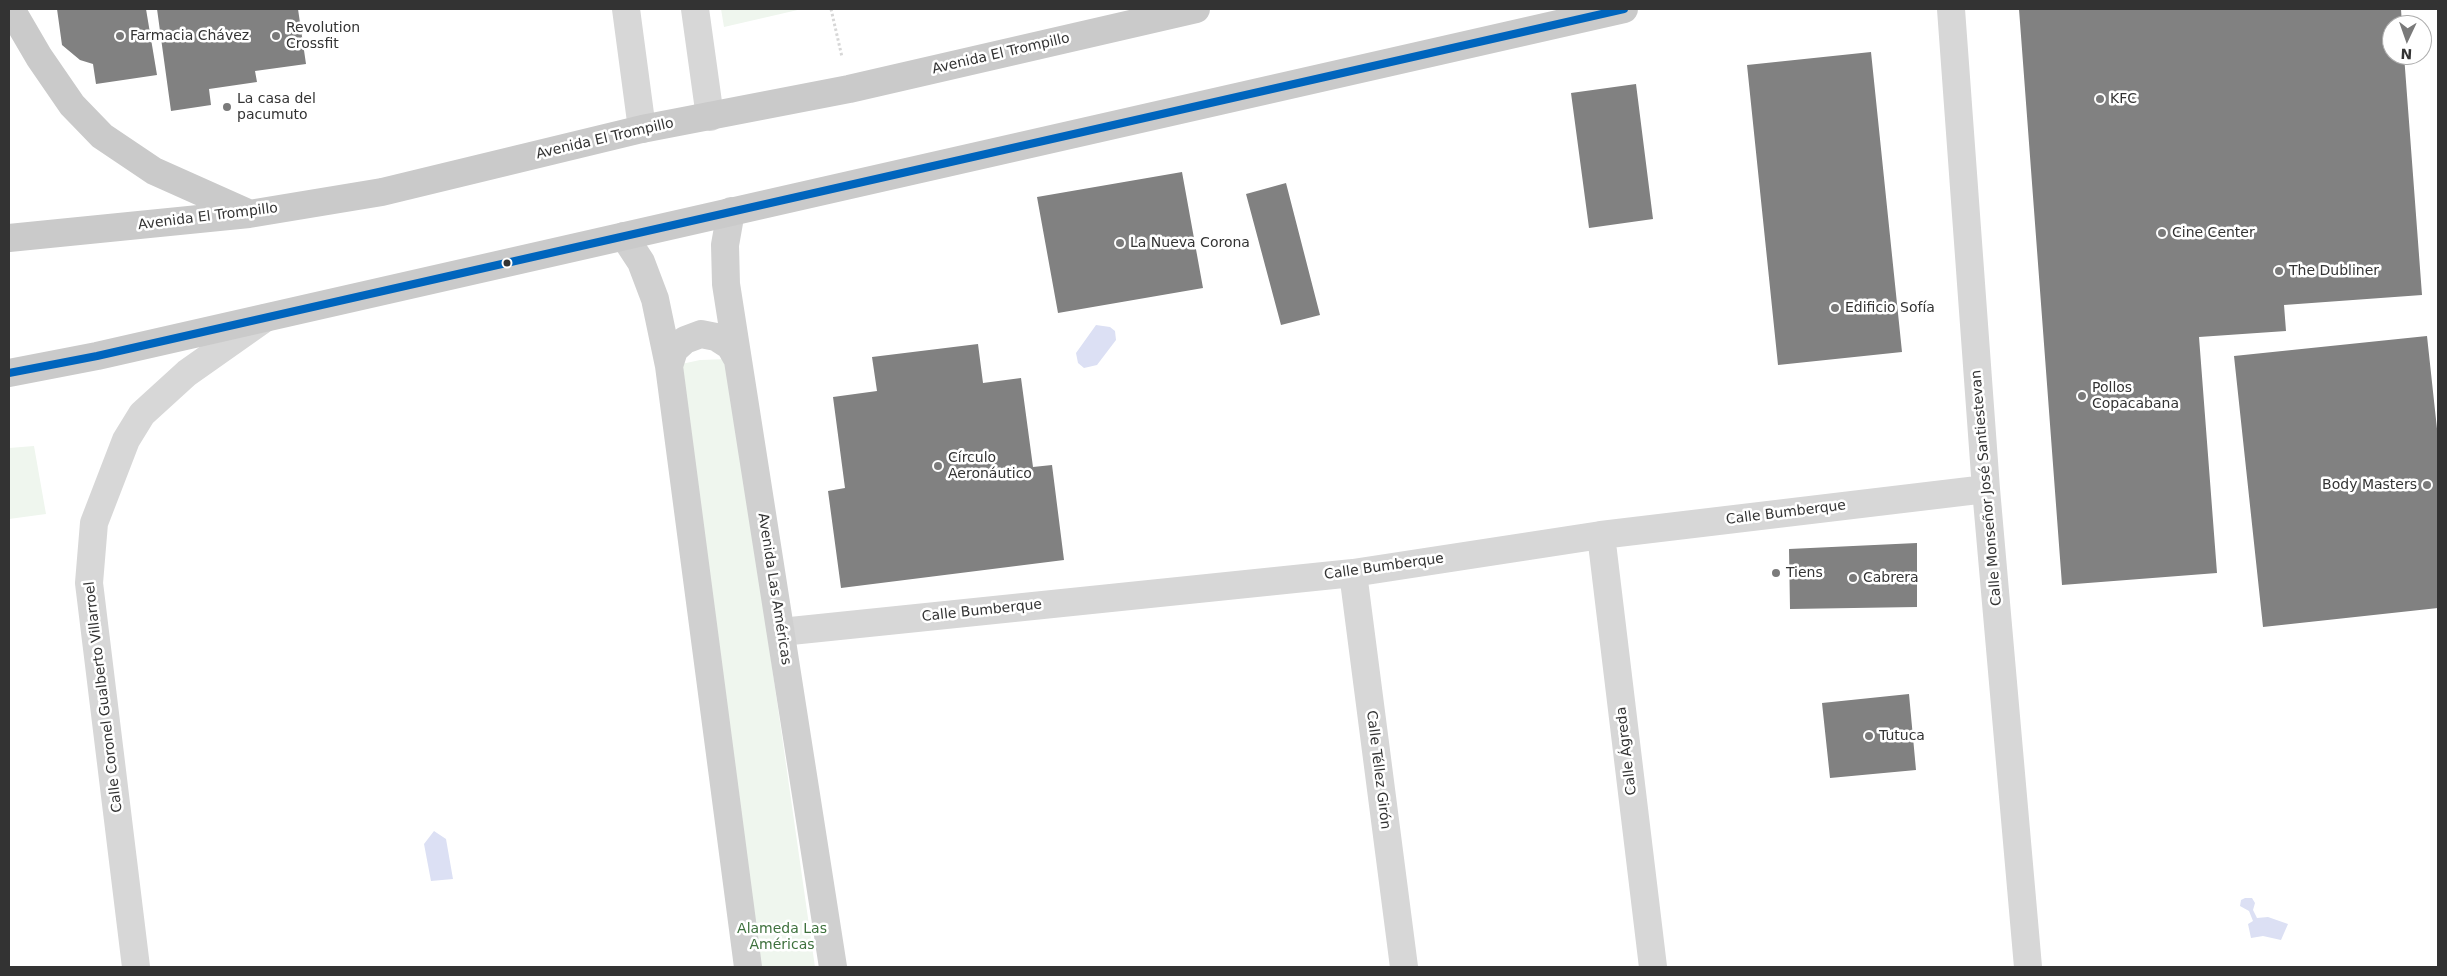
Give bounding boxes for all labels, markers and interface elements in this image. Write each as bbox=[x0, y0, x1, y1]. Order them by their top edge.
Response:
north arrow bbox=[2382, 15, 2432, 65]
place label: Revolution Crossfit bbox=[286, 20, 360, 52]
place label: Farmacia Chávez bbox=[130, 28, 249, 44]
marker: Farmacia Chávez bbox=[114, 30, 126, 42]
marker: Revolution Crossfit bbox=[270, 30, 282, 42]
street label: Avenida El Trompillo bbox=[931, 30, 1071, 78]
text: N bbox=[2400, 46, 2413, 62]
place label: La casa del pacumuto bbox=[237, 91, 316, 124]
place label: KFC bbox=[2110, 91, 2137, 107]
marker: KFC bbox=[2094, 93, 2106, 105]
marker: La casa del pacumuto bbox=[221, 101, 233, 113]
street label: Avenida El Trompillo bbox=[535, 115, 675, 163]
street label: Avenida El Trompillo bbox=[137, 200, 279, 234]
place label: Cine Center bbox=[2172, 225, 2255, 241]
marker: Cine Center bbox=[2156, 227, 2168, 239]
place label: La Nueva Corona bbox=[1130, 235, 1250, 251]
marker: La Nueva Corona bbox=[1114, 237, 1126, 249]
unlabelled marker bbox=[502, 258, 512, 268]
place label: The Dubliner bbox=[2289, 263, 2379, 279]
marker: The Dubliner bbox=[2273, 265, 2285, 277]
place label: Edificio Sofía bbox=[1845, 300, 1935, 316]
marker: Edificio Sofía bbox=[1829, 302, 1841, 314]
street label: Calle Monseñor José Santiestevan bbox=[1968, 369, 2006, 607]
place label: Pollos Copacabana bbox=[2092, 380, 2179, 412]
marker: Pollos Copacabana bbox=[2076, 390, 2088, 402]
place label: Círculo Aeronáutico bbox=[948, 450, 1032, 482]
marker: Círculo Aeronáutico bbox=[932, 460, 944, 472]
place label: Body Masters bbox=[2322, 477, 2417, 493]
marker: Body Masters bbox=[2421, 479, 2433, 491]
street label: Calle Bumberque bbox=[1725, 497, 1847, 529]
street label: Avenida Las Américas bbox=[754, 512, 794, 666]
street label: Calle Bumberque bbox=[1323, 550, 1445, 584]
place label: Tiens bbox=[1786, 565, 1823, 581]
marker: Tiens bbox=[1770, 567, 1782, 579]
place label: Cabrera bbox=[1863, 570, 1919, 586]
marker: Cabrera bbox=[1847, 572, 1859, 584]
street label: Calle Coronel Gualberto Villarroel bbox=[81, 580, 127, 814]
street label: Calle Bumberque bbox=[921, 596, 1043, 626]
street label: Calle Ágreda bbox=[1613, 706, 1641, 796]
street label: Calle Téllez Girón bbox=[1362, 710, 1394, 830]
place label: Tutuca bbox=[1879, 728, 1925, 744]
marker: Tutuca bbox=[1863, 730, 1875, 742]
park label: Alameda Las Américas bbox=[737, 921, 827, 954]

